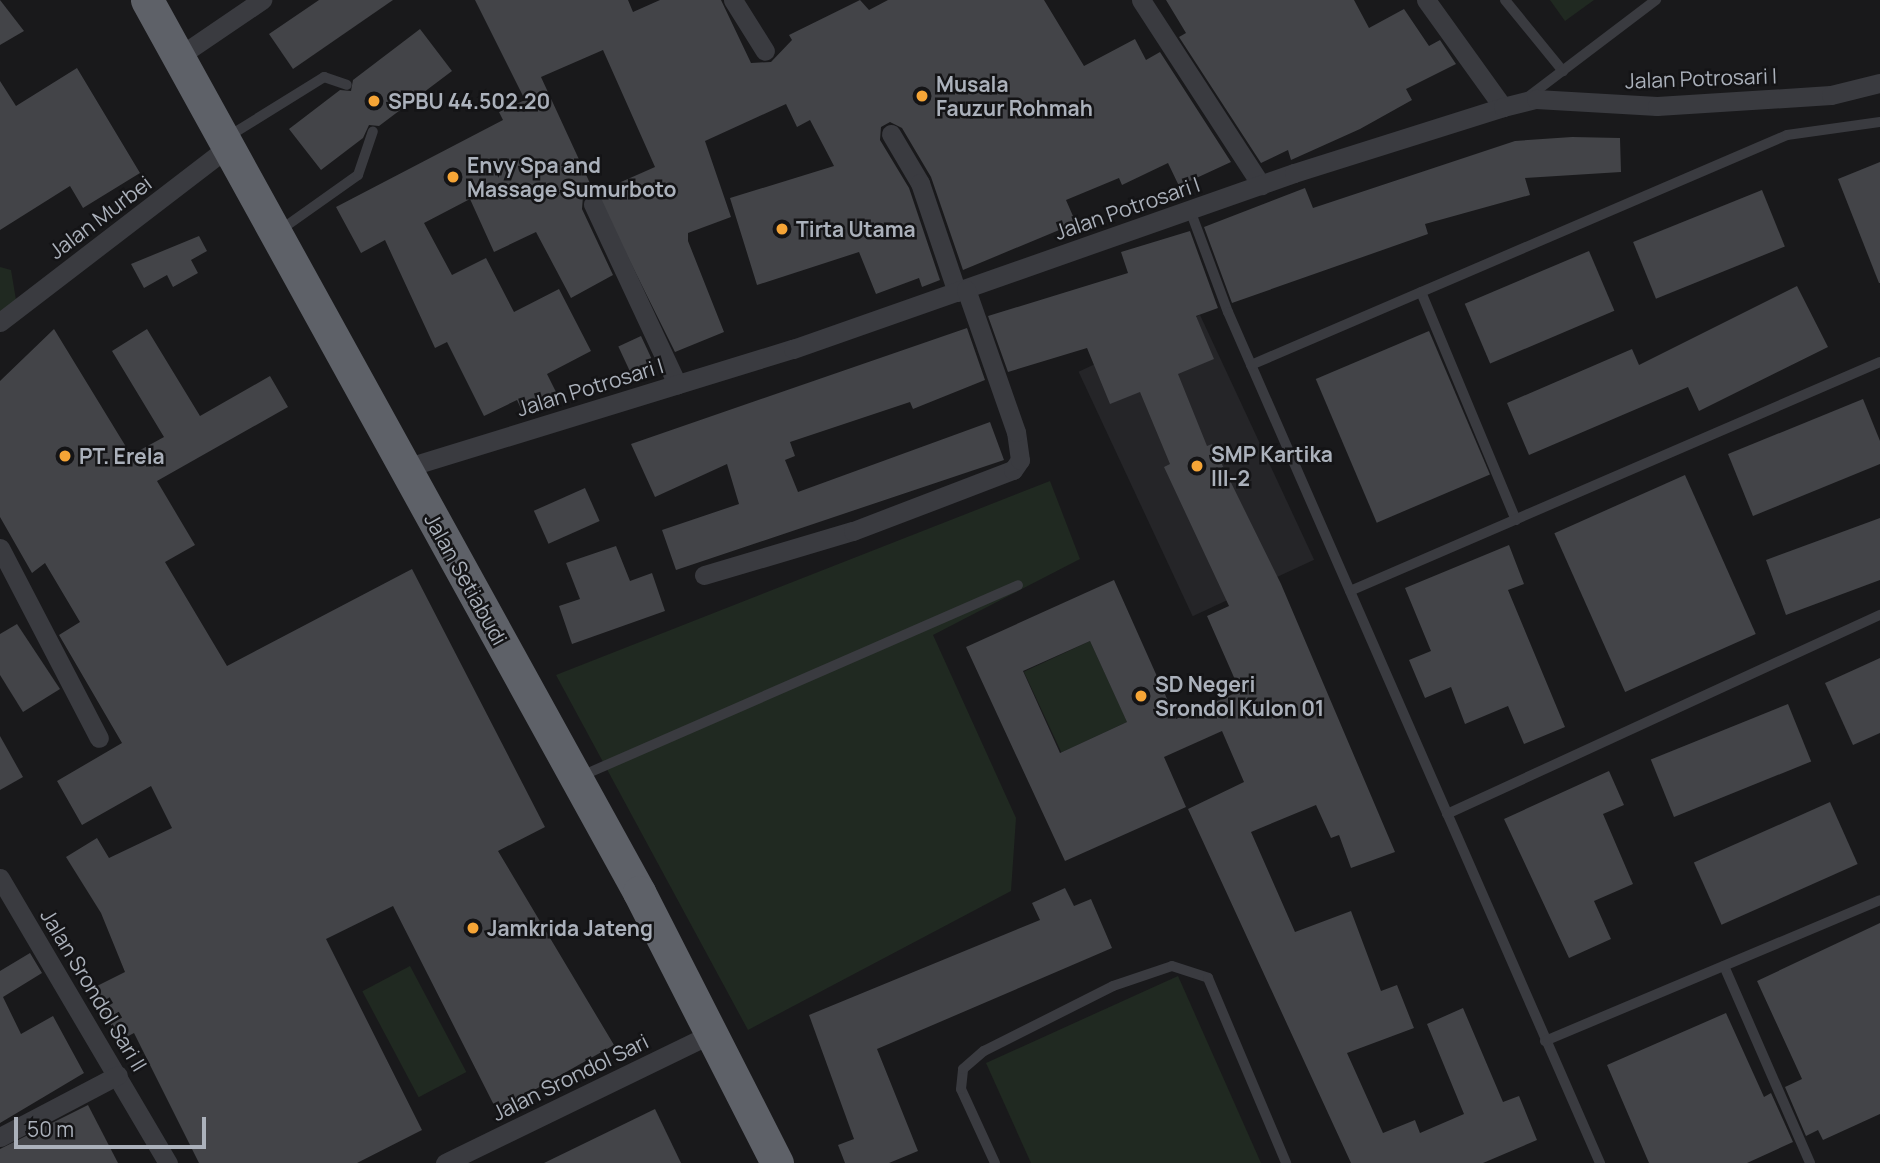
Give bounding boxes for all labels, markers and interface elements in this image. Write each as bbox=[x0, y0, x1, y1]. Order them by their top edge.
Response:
street label: Jalan Potrosari I bbox=[1625, 63, 1777, 93]
place label: Musala Fauzur Rohmah bbox=[936, 71, 1093, 121]
place label: SPBU 44.502.20 bbox=[388, 88, 550, 114]
marker: Musala Fauzur Rohmah bbox=[914, 88, 930, 104]
marker: SPBU 44.502.20 bbox=[366, 93, 382, 109]
place label: Envy Spa and Massage Sumurboto bbox=[467, 152, 676, 202]
marker: Envy Spa and Massage Sumurboto bbox=[445, 169, 461, 185]
street label: Jalan Murbei bbox=[44, 170, 156, 264]
street label: Jalan Potrosari I bbox=[1051, 171, 1203, 245]
place label: Tirta Utama bbox=[796, 216, 916, 242]
marker: Tirta Utama bbox=[774, 221, 790, 237]
street label: Jalan Potrosari I bbox=[514, 353, 666, 421]
place label: SMP Kartika III-2 bbox=[1211, 441, 1333, 491]
place label: PT. Erela bbox=[79, 443, 165, 469]
marker: PT. Erela bbox=[57, 448, 73, 464]
marker: SMP Kartika III-2 bbox=[1189, 458, 1205, 474]
street label: Jalan Setiabudi bbox=[419, 509, 513, 649]
place label: SD Negeri Srondol Kulon 01 bbox=[1155, 671, 1324, 721]
marker: SD Negeri Srondol Kulon 01 bbox=[1133, 688, 1149, 704]
street label: Jalan Srondol Sari II bbox=[36, 904, 152, 1076]
place label: Jamkrida Jateng bbox=[487, 915, 653, 941]
marker: Jamkrida Jateng bbox=[465, 920, 481, 936]
street label: Jalan Srondol Sari bbox=[488, 1028, 652, 1126]
scale bar bbox=[18, 1104, 210, 1148]
text: 50 m bbox=[27, 1115, 74, 1143]

